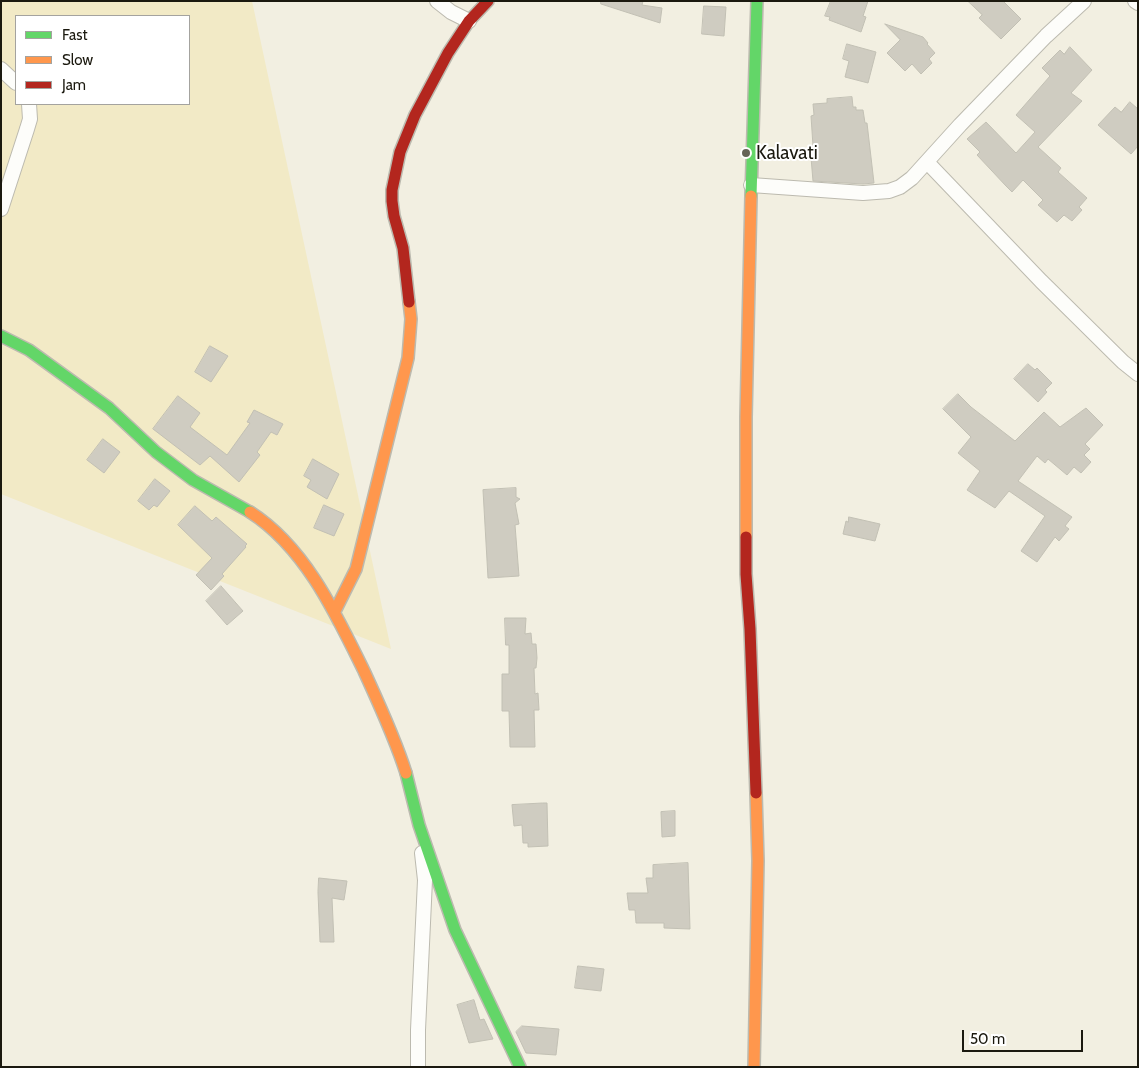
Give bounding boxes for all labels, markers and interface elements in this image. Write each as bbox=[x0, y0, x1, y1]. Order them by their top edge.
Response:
legend bbox=[15, 15, 190, 105]
text: Fast bbox=[62, 26, 87, 44]
text: Slow bbox=[62, 51, 93, 69]
text: Jam bbox=[62, 76, 86, 94]
place label: Kalavati bbox=[756, 142, 818, 164]
marker: Kalavati bbox=[740, 147, 752, 159]
scale bar bbox=[964, 1020, 1085, 1052]
text: 50 m bbox=[970, 1030, 1005, 1048]

